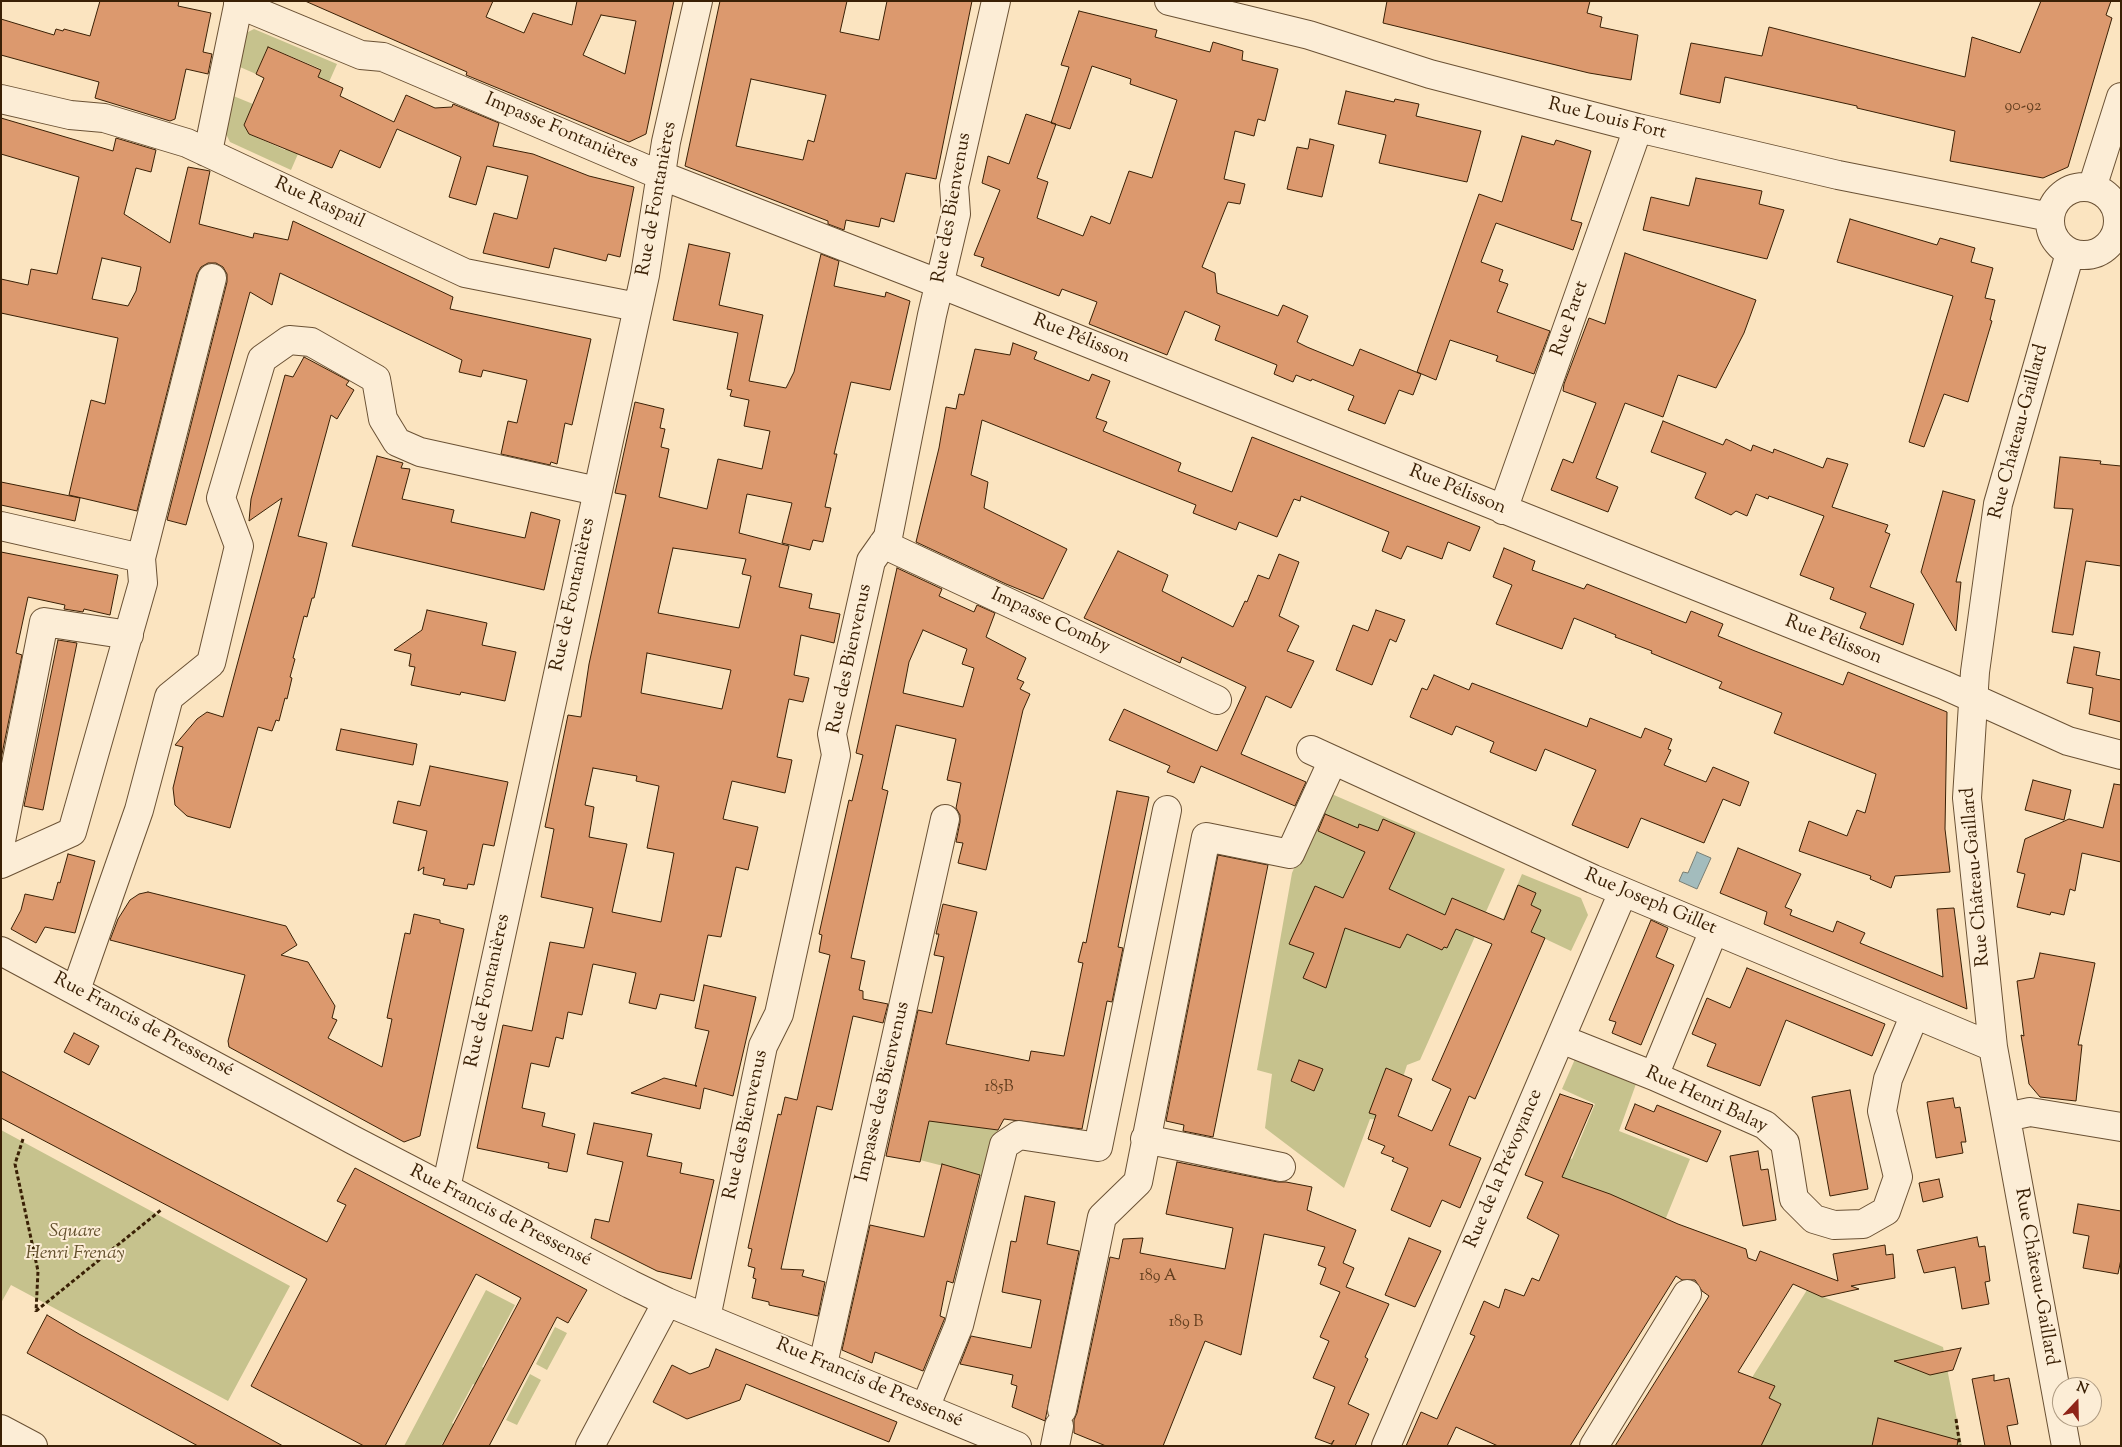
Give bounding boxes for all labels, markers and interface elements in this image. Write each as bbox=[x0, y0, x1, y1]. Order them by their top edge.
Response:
street label: Impasse Fontanières bbox=[481, 89, 641, 175]
street label: Rue Louis Fort bbox=[1546, 94, 1668, 146]
house number: 90-92 bbox=[2005, 97, 2041, 117]
street label: Rue de Fontanières bbox=[633, 120, 683, 278]
street label: Rue des Bienvenus bbox=[929, 131, 977, 285]
street label: Rue Raspail bbox=[270, 173, 368, 235]
street label: Rue Paret bbox=[1547, 278, 1595, 360]
street label: Rue Pélisson bbox=[1029, 310, 1133, 370]
street label: Rue Château-Gaillard bbox=[1986, 342, 2054, 522]
street label: Rue Pélisson bbox=[1405, 461, 1509, 521]
street label: Rue de Fontanières bbox=[547, 516, 601, 674]
street label: Rue des Bienvenus bbox=[824, 582, 878, 736]
street label: Impasse Comby bbox=[987, 584, 1113, 660]
street label: Rue Pélisson bbox=[1781, 611, 1885, 671]
street label: Rue Château-Gaillard bbox=[1958, 786, 1996, 968]
street label: Rue Joseph Gillet bbox=[1581, 865, 1719, 941]
street label: Rue de Fontanières bbox=[462, 912, 516, 1070]
street label: Rue Francis de Pressensé bbox=[49, 969, 237, 1083]
street label: Impasse des Bienvenus bbox=[852, 1000, 916, 1184]
street label: Rue des Bienvenus bbox=[720, 1048, 774, 1202]
street label: Rue Henri Balay bbox=[1641, 1063, 1771, 1139]
house number: 185B bbox=[985, 1078, 1013, 1098]
street label: Rue de la Prévoyance bbox=[1461, 1086, 1549, 1252]
street label: Rue Francis de Pressensé bbox=[405, 1161, 595, 1273]
street label: Rue Château-Gaillard bbox=[2008, 1186, 2062, 1368]
park label: Square Henri Frenay bbox=[26, 1222, 124, 1266]
house number: 189 A bbox=[1139, 1267, 1177, 1287]
house number: 189 B bbox=[1169, 1313, 1203, 1333]
street label: Rue Francis de Pressensé bbox=[772, 1334, 966, 1434]
north arrow bbox=[2052, 1377, 2102, 1427]
text: N bbox=[2073, 1378, 2091, 1400]

